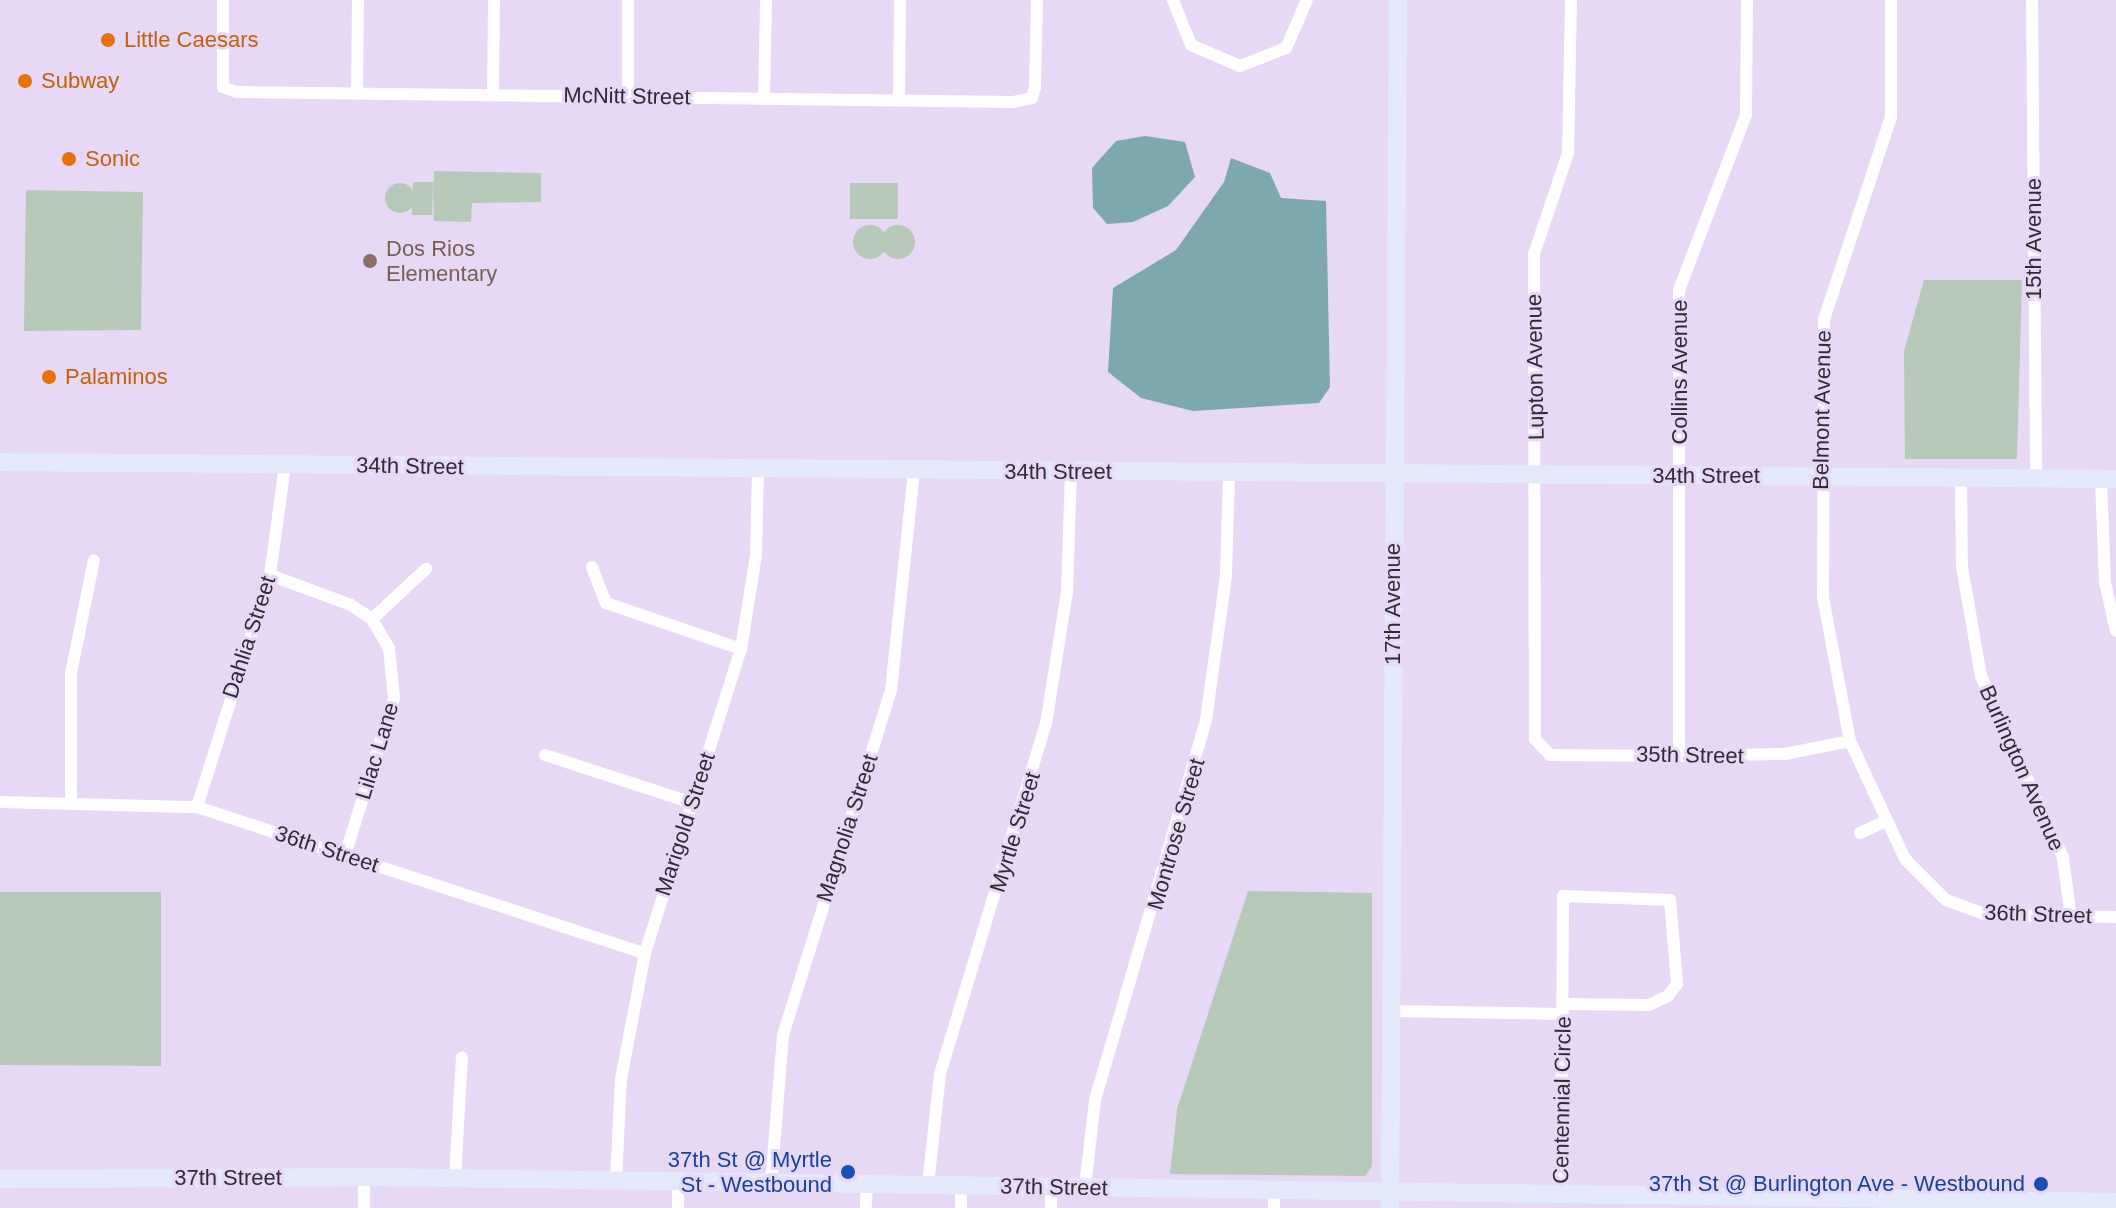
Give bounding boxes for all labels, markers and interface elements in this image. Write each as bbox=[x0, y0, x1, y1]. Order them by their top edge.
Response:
place label: Little Caesars bbox=[124, 27, 259, 53]
marker: Little Caesars bbox=[99, 31, 117, 49]
place label: Subway bbox=[41, 68, 119, 94]
marker: Subway bbox=[16, 72, 34, 90]
street label: McNitt Street bbox=[563, 82, 691, 110]
place label: Sonic bbox=[85, 146, 140, 172]
marker: Sonic bbox=[60, 150, 78, 168]
street label: 15th Avenue bbox=[2021, 177, 2047, 301]
place label: Dos Rios Elementary bbox=[386, 235, 497, 286]
marker: Dos Rios Elementary bbox=[361, 252, 379, 270]
street label: Lupton Avenue bbox=[1521, 293, 1549, 441]
street label: Collins Avenue bbox=[1667, 299, 1693, 445]
street label: Belmont Avenue bbox=[1807, 329, 1837, 491]
place label: Palaminos bbox=[65, 364, 168, 390]
marker: Palaminos bbox=[40, 368, 58, 386]
street label: 34th Street bbox=[356, 452, 464, 480]
street label: 34th Street bbox=[1004, 459, 1112, 485]
street label: 34th Street bbox=[1652, 463, 1760, 489]
street label: 17th Avenue bbox=[1380, 542, 1406, 666]
street label: Dahlia Street bbox=[217, 572, 281, 702]
street label: Burlington Avenue bbox=[1973, 681, 2071, 855]
street label: Lilac Lane bbox=[350, 699, 404, 803]
street label: 35th Street bbox=[1636, 741, 1744, 769]
street label: Marigold Street bbox=[649, 749, 721, 899]
street label: Magnolia Street bbox=[811, 751, 883, 905]
street label: Montrose Street bbox=[1142, 755, 1210, 913]
street label: Myrtle Street bbox=[984, 769, 1046, 895]
street label: 36th Street bbox=[272, 820, 382, 878]
street label: 36th Street bbox=[1984, 899, 2092, 929]
street label: Centennial Circle bbox=[1547, 1016, 1577, 1184]
place label: 37th St @ Myrtle St - Westbound bbox=[668, 1146, 832, 1198]
marker: 37th St @ Myrtle St - Westbound bbox=[839, 1163, 857, 1181]
street label: 37th Street bbox=[174, 1165, 282, 1191]
place label: 37th St @ Burlington Ave - Westbound bbox=[1648, 1171, 2025, 1197]
street label: 37th Street bbox=[1000, 1173, 1108, 1201]
marker: 37th St @ Burlington Ave - Westbound bbox=[2032, 1175, 2050, 1193]

